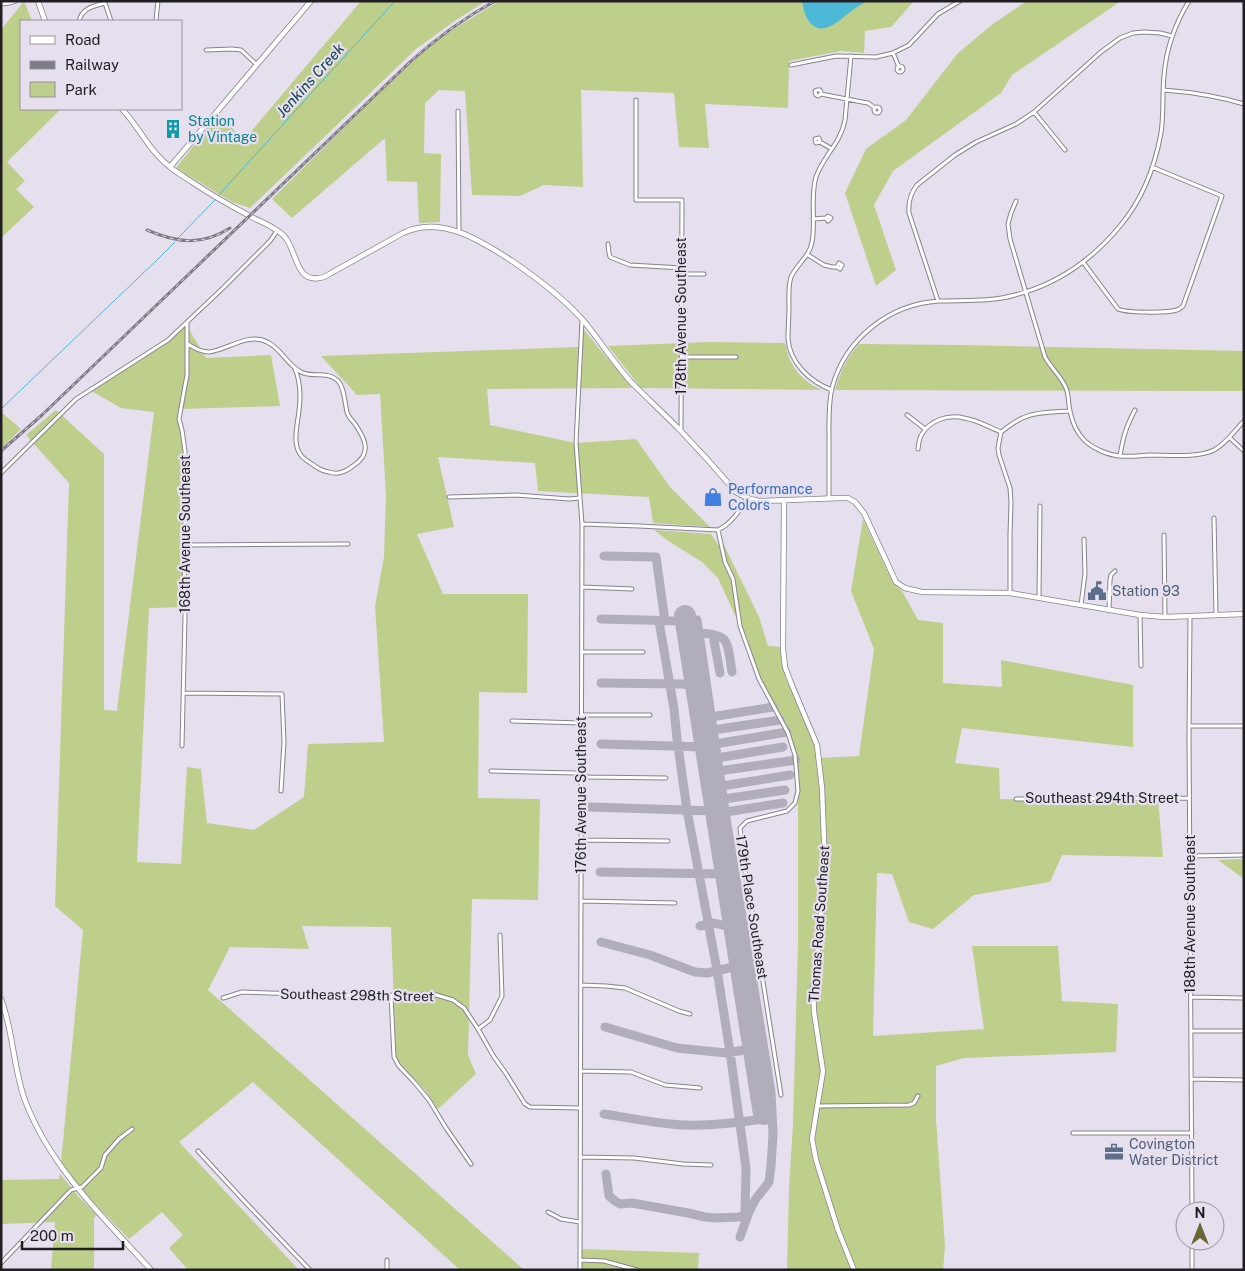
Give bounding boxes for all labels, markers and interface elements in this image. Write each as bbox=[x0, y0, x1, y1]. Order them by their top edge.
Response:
legend bbox=[20, 20, 182, 110]
text: Road bbox=[65, 31, 101, 48]
water label: Jenkins Creek bbox=[272, 39, 348, 120]
text: Railway bbox=[65, 56, 119, 73]
text: Park bbox=[65, 81, 97, 98]
place label: Station by Vintage bbox=[188, 113, 257, 145]
building icon: Station by Vintage bbox=[162, 118, 184, 140]
street label: 178th Avenue Southeast bbox=[673, 237, 689, 395]
street label: 168th Avenue Southeast bbox=[177, 455, 193, 613]
place label: Performance Colors bbox=[728, 481, 813, 513]
shop icon: Performance Colors bbox=[702, 486, 724, 508]
public building icon: Station 93 bbox=[1086, 580, 1108, 602]
place label: Station 93 bbox=[1112, 583, 1180, 599]
street label: 176th Avenue Southeast bbox=[573, 716, 589, 874]
street label: Southeast 294th Street bbox=[1025, 790, 1179, 806]
street label: 179th Place Southeast bbox=[733, 834, 771, 980]
street label: 188th Avenue Southeast bbox=[1182, 835, 1198, 993]
street label: Thomas Road Southeast bbox=[806, 845, 832, 1003]
street label: Southeast 298th Street bbox=[280, 986, 434, 1004]
place label: Covington Water District bbox=[1129, 1136, 1218, 1168]
office icon: Covington Water District bbox=[1103, 1141, 1125, 1163]
north arrow bbox=[1175, 1201, 1225, 1251]
text: N bbox=[1195, 1205, 1205, 1221]
scale bar bbox=[22, 1218, 124, 1250]
text: 200 m bbox=[30, 1227, 74, 1244]

